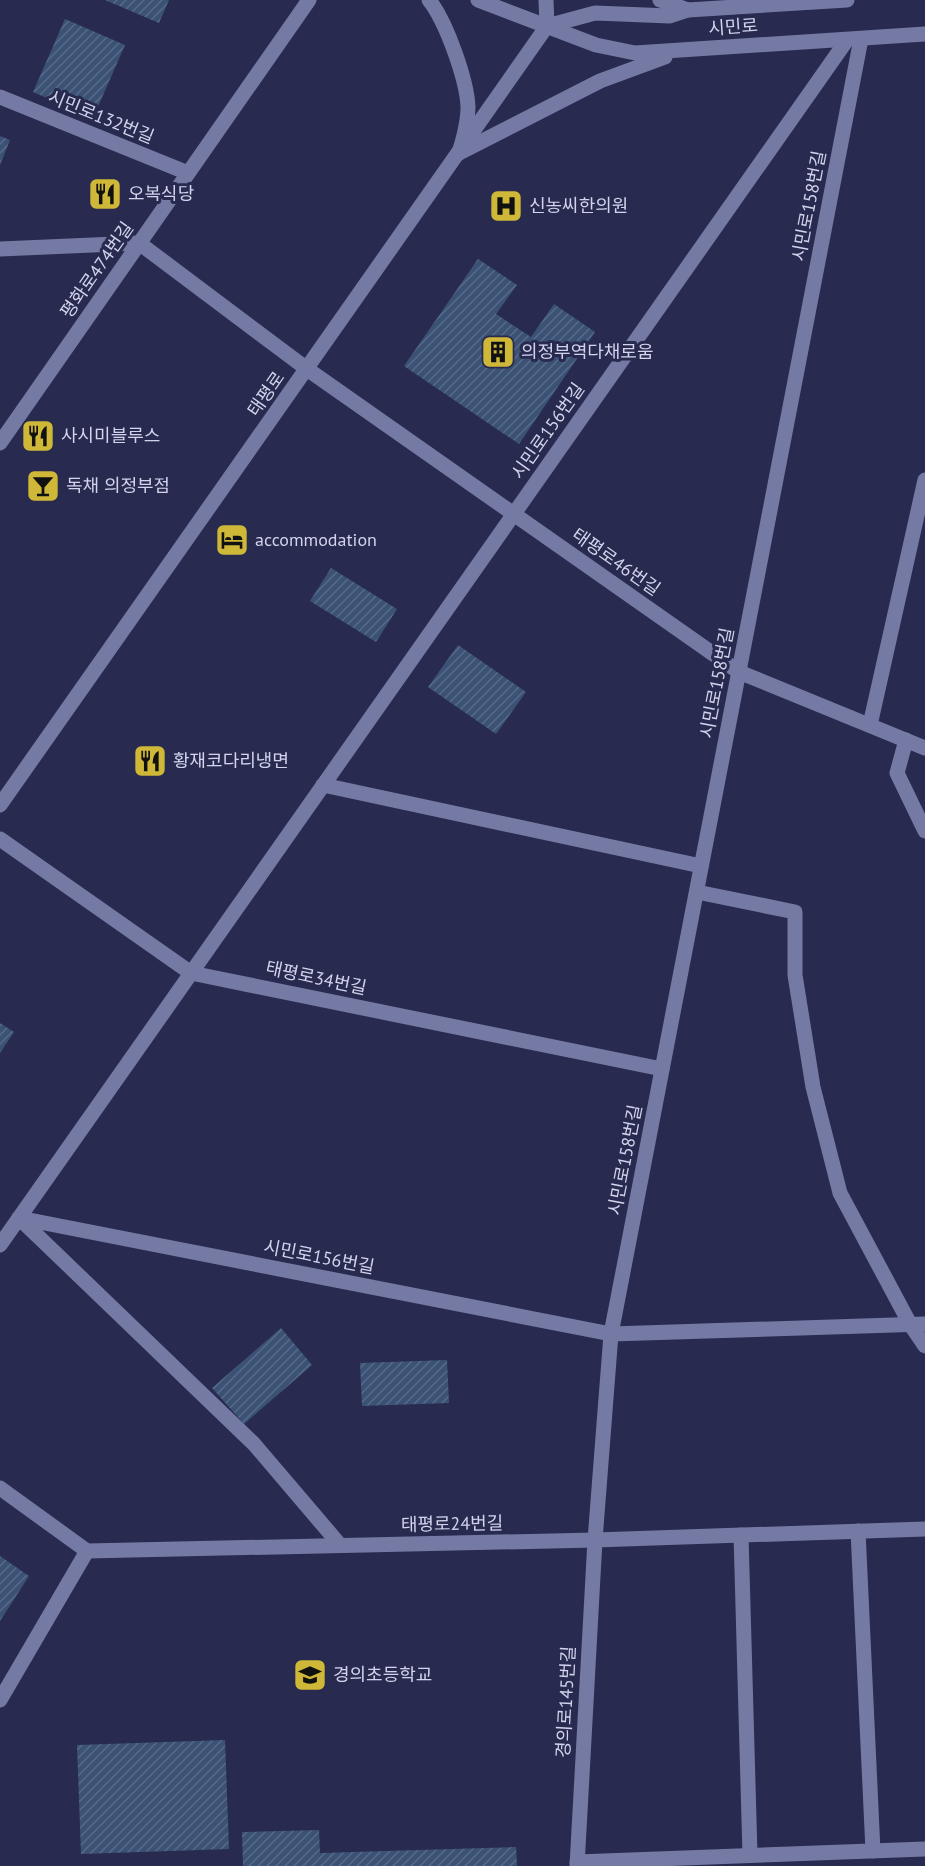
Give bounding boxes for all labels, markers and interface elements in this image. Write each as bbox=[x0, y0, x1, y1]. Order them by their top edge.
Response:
street label: 시민로 bbox=[707, 13, 759, 40]
street label: 시민로132번길 bbox=[45, 85, 158, 148]
street label: 시민로158번길 bbox=[787, 149, 831, 263]
restaurant icon: 오복식당 bbox=[87, 176, 123, 212]
place label: 오복식당 bbox=[128, 182, 194, 205]
hospital icon: 신농씨한의원 bbox=[488, 188, 524, 224]
place label: 신농씨한의원 bbox=[529, 194, 628, 217]
street label: 평화로474번길 bbox=[55, 217, 138, 322]
building icon: 의정부역다채로움 bbox=[480, 334, 516, 370]
place label: 의정부역다채로움 bbox=[521, 340, 653, 363]
street label: 태평로 bbox=[242, 367, 289, 421]
street label: 시민로156번길 bbox=[506, 378, 589, 483]
restaurant icon: 사시미블루스 bbox=[20, 418, 56, 454]
place label: 사시미블루스 bbox=[61, 424, 160, 447]
bar icon: 독채 의정부점 bbox=[25, 468, 61, 504]
place label: 독채 의정부점 bbox=[66, 474, 170, 497]
hotel icon: accommodation bbox=[214, 522, 250, 558]
street label: 태평로46번길 bbox=[568, 523, 665, 600]
place label: accommodation bbox=[255, 528, 377, 551]
street label: 시민로158번길 bbox=[695, 626, 739, 740]
restaurant icon: 황재코다리냉면 bbox=[132, 743, 168, 779]
place label: 황재코다리냉면 bbox=[173, 749, 289, 772]
street label: 태평로34번길 bbox=[264, 956, 369, 999]
street label: 시민로158번길 bbox=[603, 1103, 647, 1217]
street label: 시민로156번길 bbox=[262, 1235, 376, 1279]
street label: 태평로24번길 bbox=[401, 1511, 503, 1536]
street label: 경의로145번길 bbox=[551, 1645, 580, 1759]
school or university icon: 경의초등학교 bbox=[292, 1657, 328, 1693]
place label: 경의초등학교 bbox=[333, 1663, 432, 1686]

